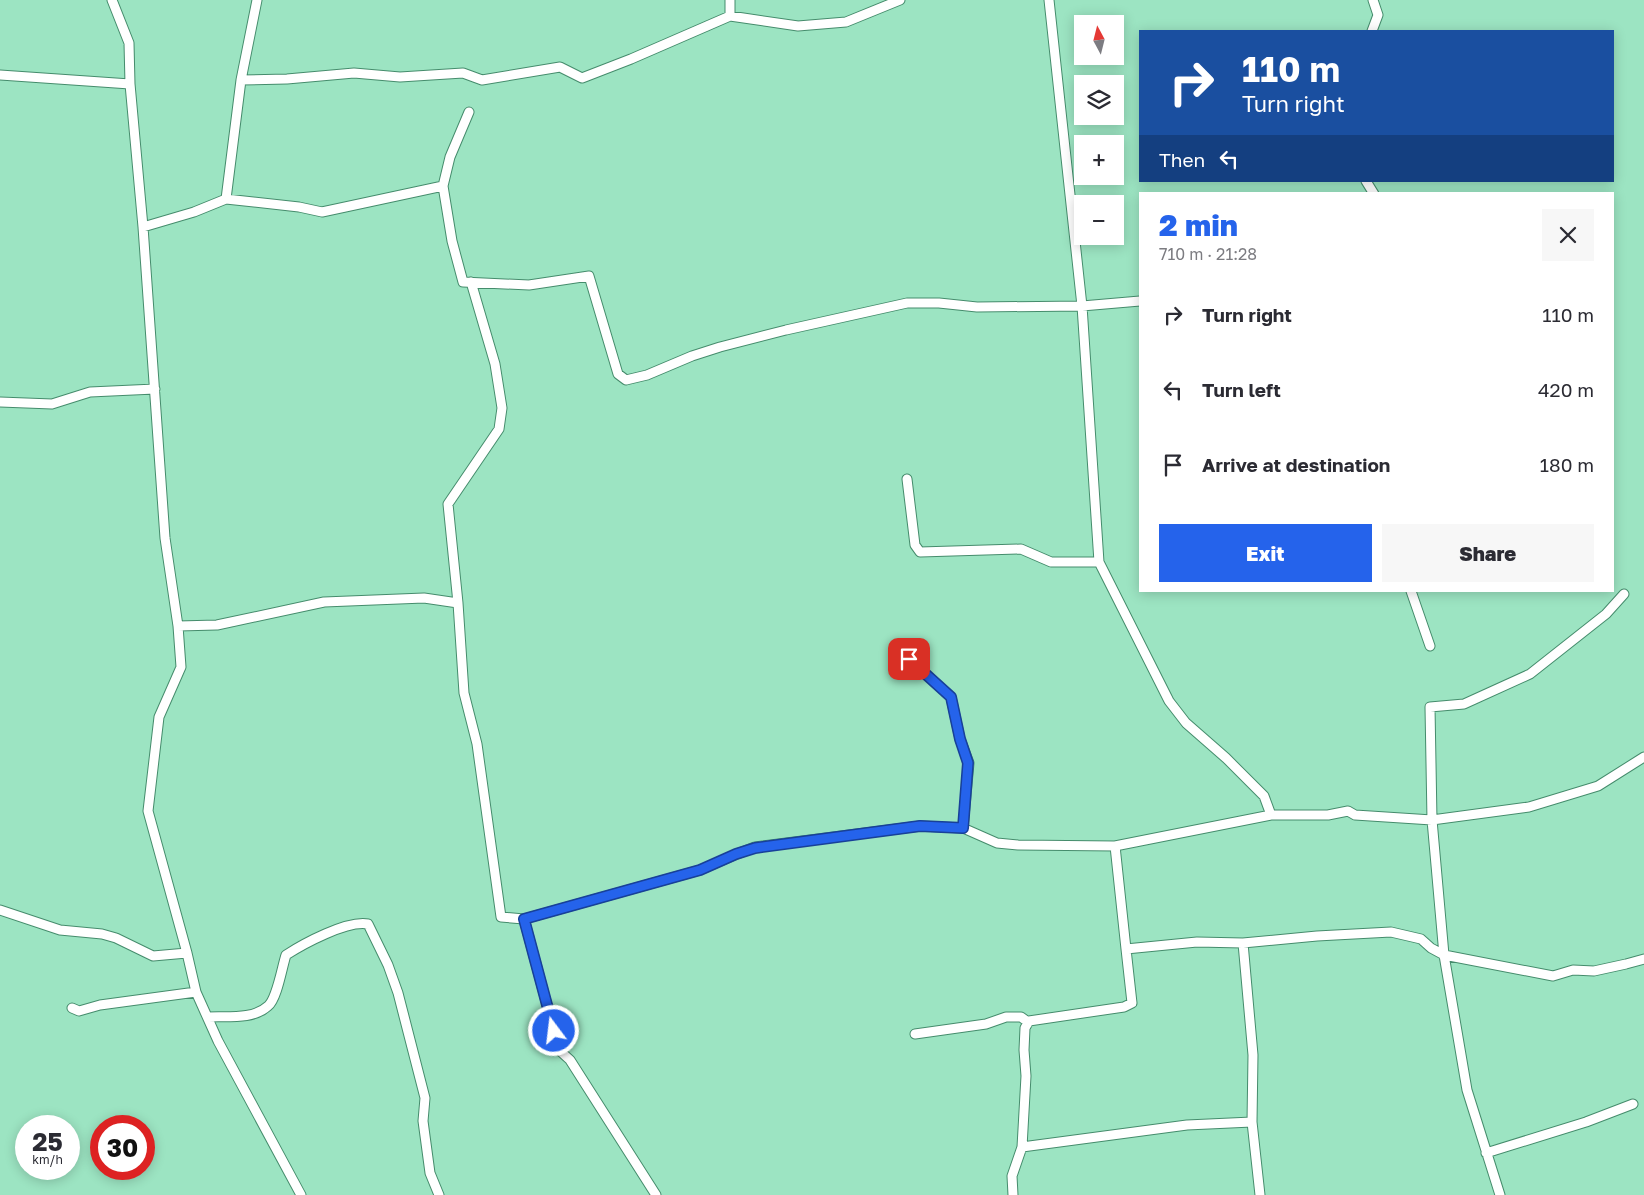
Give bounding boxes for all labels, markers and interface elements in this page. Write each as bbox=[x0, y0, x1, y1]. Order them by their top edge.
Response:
north arrow bbox=[1074, 15, 1124, 65]
map controls bbox=[1074, 15, 1124, 245]
text: 110 m bbox=[1242, 48, 1340, 90]
icon: right bbox=[1159, 50, 1224, 115]
button: layers bbox=[1074, 75, 1124, 125]
text: Turn right bbox=[1242, 90, 1345, 117]
button: + bbox=[1074, 135, 1124, 185]
icon: left bbox=[1215, 145, 1243, 173]
text: Then bbox=[1159, 148, 1205, 171]
button: − bbox=[1074, 195, 1124, 245]
text: 2 min bbox=[1159, 207, 1238, 243]
button: close bbox=[1542, 209, 1594, 261]
text: 710 m · 21:28 bbox=[1159, 244, 1257, 264]
icon: right bbox=[1159, 301, 1187, 329]
text: Turn right bbox=[1202, 303, 1292, 326]
text: 110 m bbox=[1542, 303, 1594, 326]
icon: left bbox=[1159, 376, 1187, 404]
text: Turn left bbox=[1202, 378, 1281, 401]
text: 420 m bbox=[1538, 378, 1594, 401]
icon: arrive bbox=[1159, 451, 1187, 479]
text: Arrive at destination bbox=[1202, 453, 1390, 476]
text: 180 m bbox=[1540, 453, 1594, 476]
button: Exit bbox=[1159, 524, 1372, 582]
button: Share bbox=[1382, 524, 1594, 582]
pin bbox=[888, 638, 930, 680]
icon: arrive bbox=[895, 645, 923, 673]
position arrow bbox=[527, 1004, 579, 1056]
speed limit sign: 30 bbox=[90, 1115, 155, 1180]
text: 25 bbox=[32, 1126, 63, 1157]
text: km/h bbox=[32, 1152, 63, 1167]

